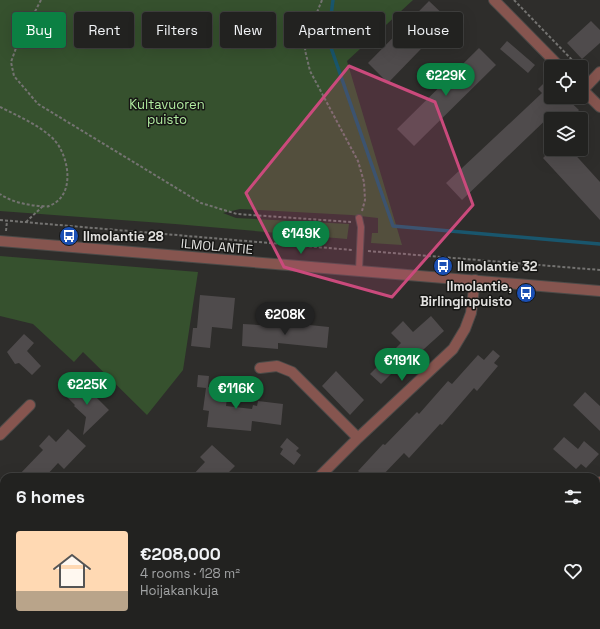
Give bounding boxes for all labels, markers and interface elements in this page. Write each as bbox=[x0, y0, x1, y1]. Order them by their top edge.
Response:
chip: Buy bbox=[12, 12, 66, 48]
chip: Rent bbox=[74, 12, 134, 48]
chip: Filters bbox=[142, 12, 212, 48]
chip: New bbox=[220, 12, 276, 48]
chip: Apartment bbox=[284, 12, 385, 48]
chip: House bbox=[393, 12, 463, 48]
map controls bbox=[544, 60, 588, 156]
button: locate bbox=[544, 60, 588, 104]
pin: €229K bbox=[418, 63, 474, 97]
text: €229K bbox=[426, 67, 466, 84]
park label: Kultavuoren puisto bbox=[129, 96, 205, 128]
button: layers bbox=[544, 112, 588, 156]
pin: €149K bbox=[273, 221, 329, 255]
bus stop icon: Ilmolantie 28 bbox=[58, 225, 80, 247]
text: €149K bbox=[281, 225, 321, 242]
place label: Ilmolantie 28 bbox=[83, 228, 164, 245]
street label: ILMOLANTIE bbox=[180, 235, 254, 258]
bus stop icon: Ilmolantie 32 bbox=[432, 255, 454, 277]
place label: Ilmolantie 32 bbox=[457, 258, 538, 275]
place label: Ilmolantie, Birlinginpuisto bbox=[420, 278, 512, 310]
bus stop icon: Ilmolantie, Birlinginpuisto bbox=[515, 282, 537, 304]
pin: €208K bbox=[257, 302, 313, 336]
text: €208K bbox=[265, 306, 305, 323]
pin: €191K bbox=[374, 348, 430, 382]
text: €191K bbox=[384, 352, 420, 369]
pin: €225K bbox=[59, 372, 115, 406]
text: €225K bbox=[67, 376, 107, 393]
pin: €116K bbox=[208, 376, 264, 410]
text: €116K bbox=[218, 380, 254, 397]
text: 6 homes bbox=[16, 486, 85, 508]
icon: filters bbox=[562, 486, 584, 508]
text: €208,000 bbox=[140, 543, 221, 565]
icon: home bbox=[48, 547, 96, 595]
icon: heart bbox=[562, 560, 584, 582]
text: 4 rooms · 128 m² bbox=[140, 565, 240, 582]
text: Hoijakankuja bbox=[140, 582, 218, 599]

